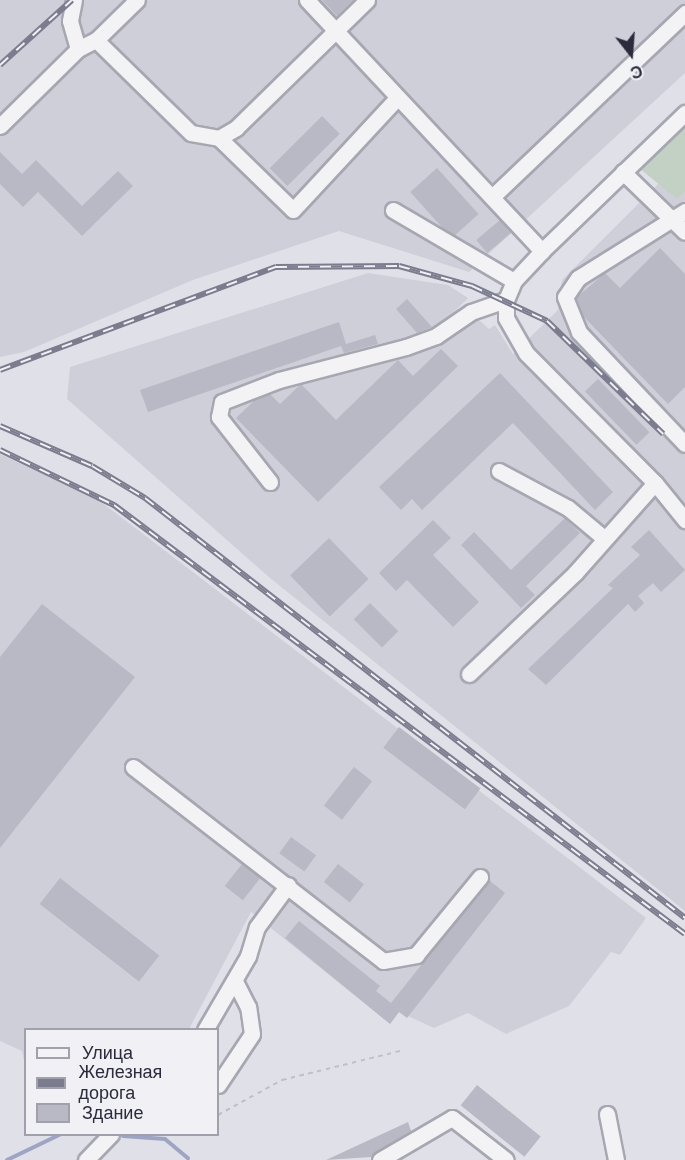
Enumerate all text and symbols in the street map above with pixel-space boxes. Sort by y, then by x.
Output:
north arrow [601,24,661,84]
text: С [628,62,644,82]
legend [24,1028,219,1136]
text: Улица [82,1043,133,1063]
text: Железная дорога [78,1062,162,1103]
text: Здание [82,1103,143,1123]

